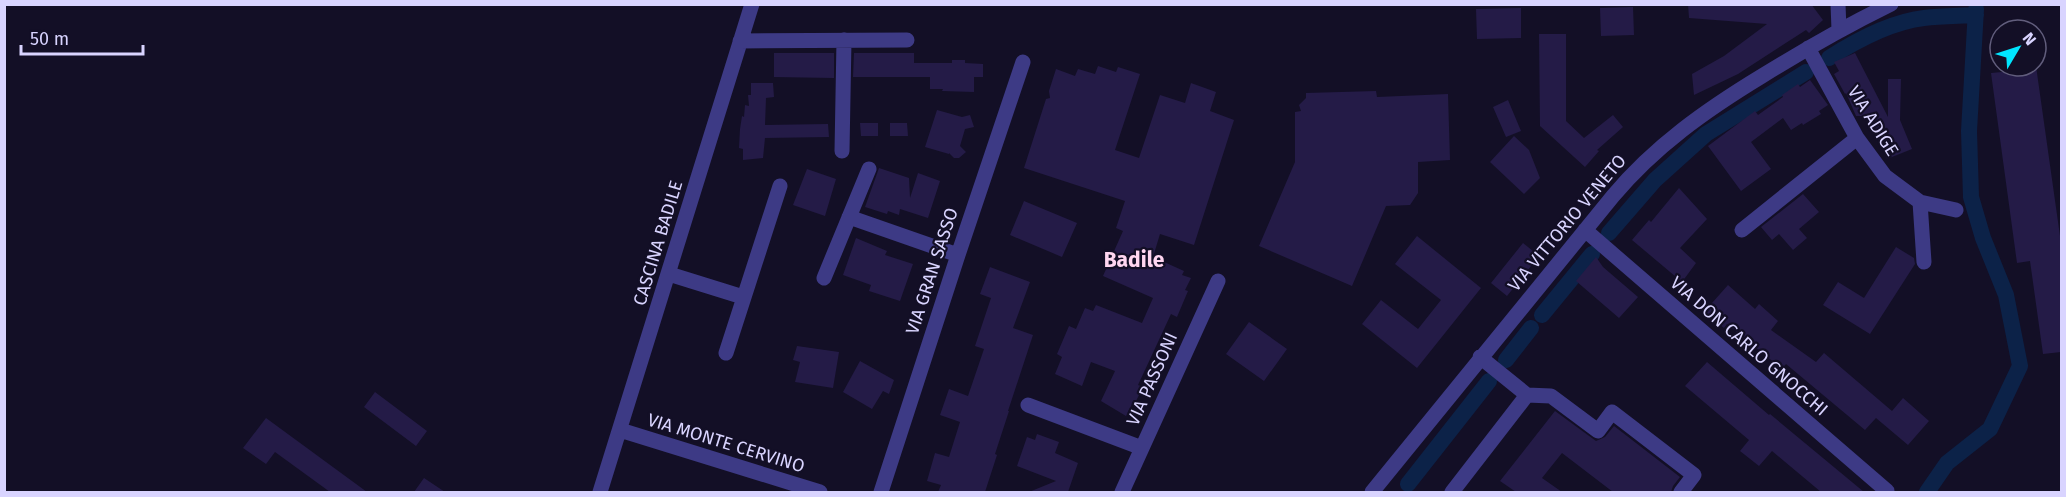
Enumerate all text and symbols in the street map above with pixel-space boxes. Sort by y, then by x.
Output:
scale bar [21,18,142,56]
north arrow [1988,18,2048,78]
text: 50 m [30,28,69,50]
text: N [2019,29,2040,49]
street label: VIA ADIGE [1843,82,1903,160]
street label: VIA VITTORIO VENETO [1503,150,1631,296]
street label: CASCINA BADILE [629,178,687,308]
street label: VIA GRAN SASSO [901,205,963,337]
district label: Badile [1104,247,1165,273]
street label: VIA DON CARLO GNOCCHI [1666,272,1832,420]
street label: VIA PASSONI [1122,329,1182,429]
street label: VIA MONTE CERVINO [645,409,807,477]

